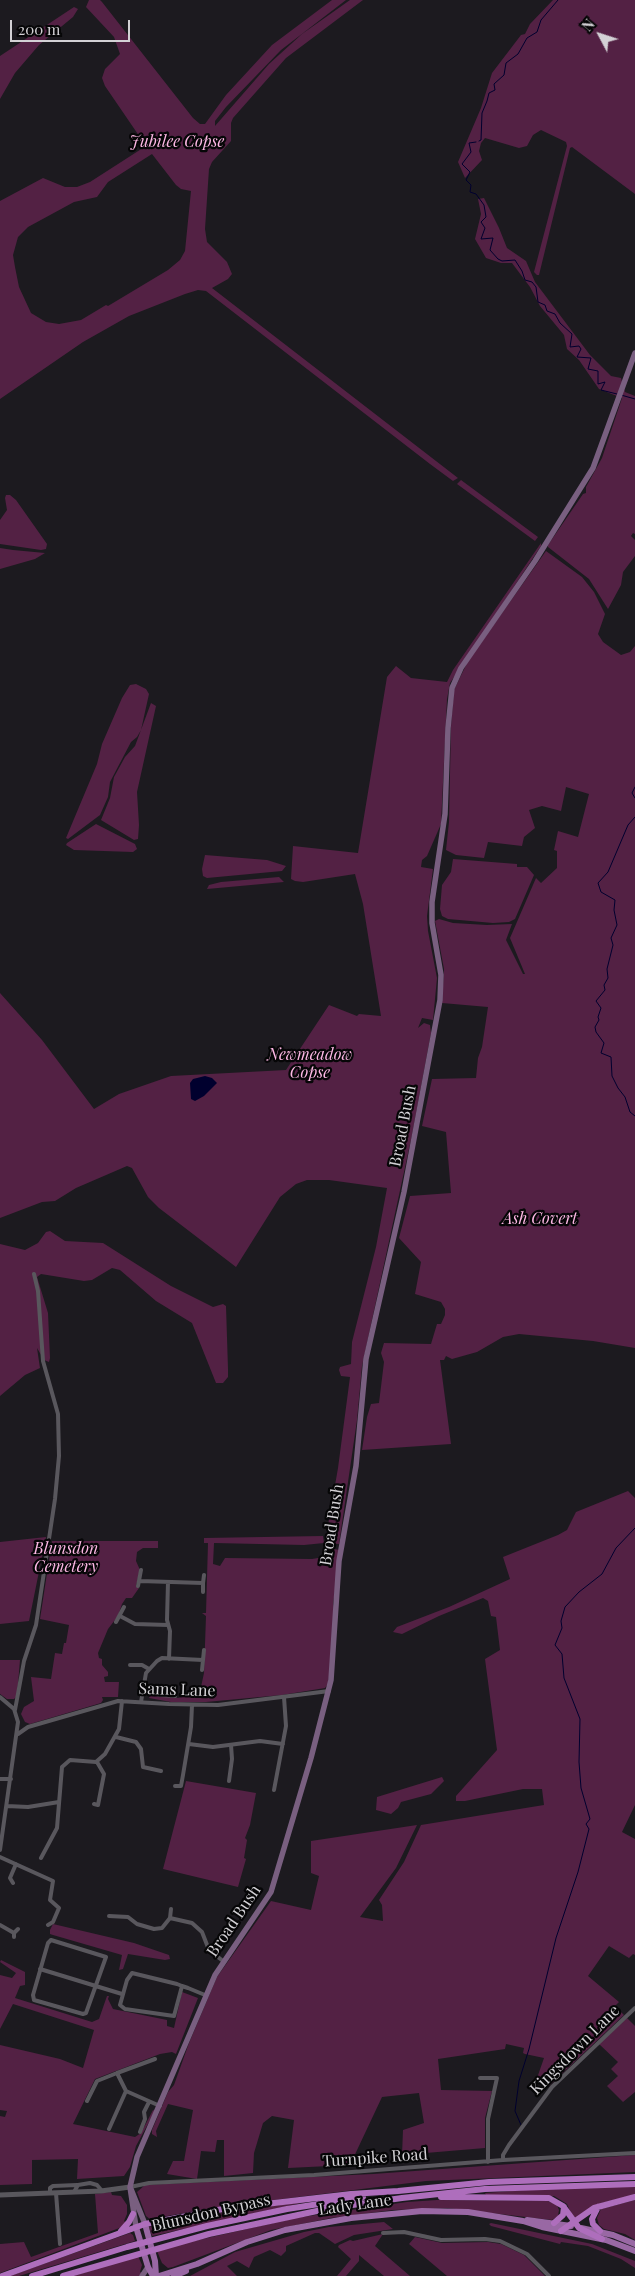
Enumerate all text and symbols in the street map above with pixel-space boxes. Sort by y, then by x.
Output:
scale bar [12,10,132,42]
north arrow [575,10,625,60]
text: N [578,15,599,35]
text: 200 m [18,19,60,39]
park label: Jubilee Copse [130,132,224,152]
park label: Newmeadow Copse [268,1045,352,1083]
street label: Broad Bush [386,1084,420,1168]
park label: Ash Covert [503,1209,577,1229]
street label: Broad Bush [316,1483,348,1567]
park label: Blunsdon Cemetery [34,1539,98,1577]
street label: Sams Lane [138,1679,216,1701]
street label: Broad Bush [203,1881,265,1961]
street label: Kingsdown Lane [526,2001,624,2099]
street label: Turnpike Road [322,2145,428,2171]
street label: Blunsdon Bypass [150,2190,272,2236]
street label: Lady Lane [317,2190,393,2220]

